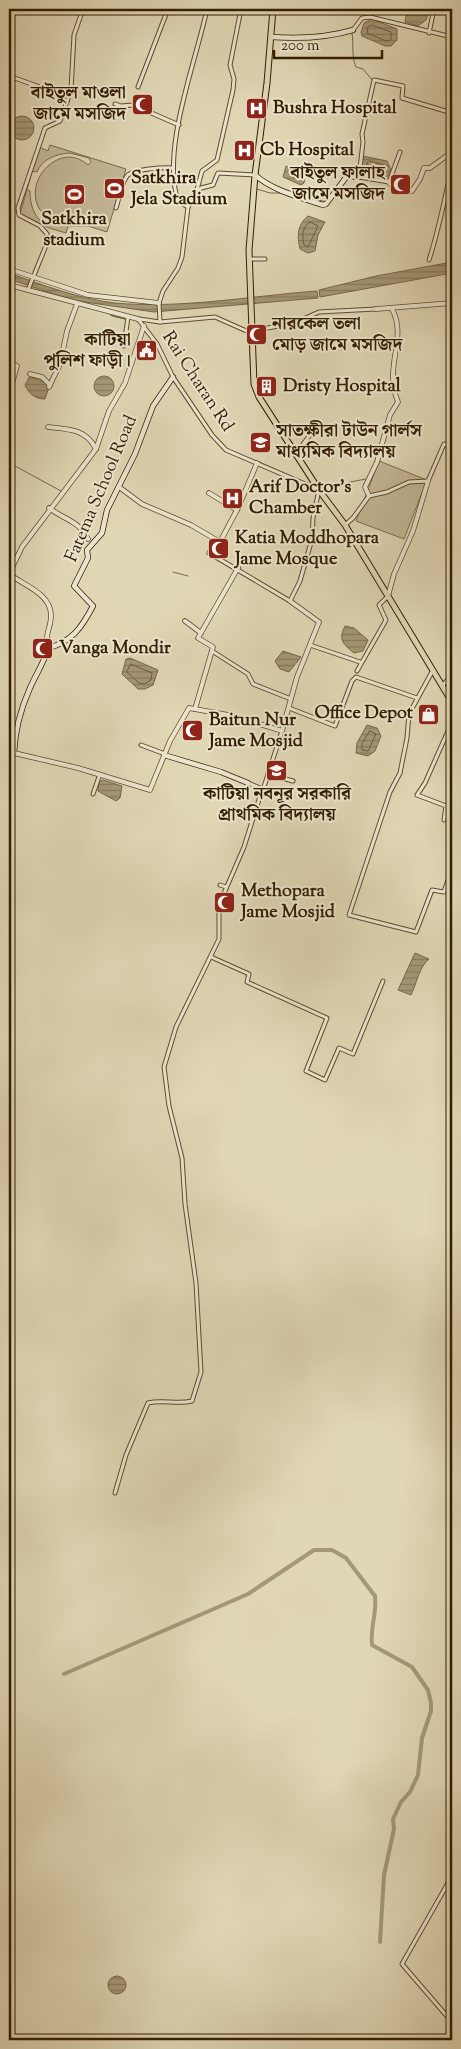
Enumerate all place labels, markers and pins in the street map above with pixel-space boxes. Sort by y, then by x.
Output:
place label: বাইতুল মাওলা জামে মসজিদ [30,81,127,128]
mosque icon: বাইতুল মাওলা জামে মসজিদ [130,92,154,116]
place label: Bushra Hospital [273,96,398,122]
hospital icon: Bushra Hospital [245,97,269,121]
place label: Cb Hospital [260,138,355,164]
hospital icon: Cb Hospital [232,139,256,163]
place label: বাইতুল ফালাহ জামে মসজিদ [289,161,386,208]
place label: Satkhira Jela Stadium [129,166,227,213]
mosque icon: বাইতুল ফালাহ জামে মসজিদ [389,172,413,196]
sports icon: Satkhira Jela Stadium [103,177,127,201]
sports icon: Satkhira stadium [62,183,86,207]
place label: Satkhira stadium [41,207,107,254]
place label: নারকেল তলা মোড় জামে মসজিদ [271,312,403,359]
mosque icon: নারকেল তলা মোড় জামে মসজিদ [244,323,268,347]
place label: কাটিয়া পুলিশ ফাড়ী। [43,328,131,375]
public building icon: কাটিয়া পুলিশ ফাড়ী। [135,339,159,363]
place label: Dristy Hospital [283,374,402,400]
building icon: Dristy Hospital [255,375,279,399]
place label: সাতক্ষীরা টাউন গার্লস মাধ্যমিক বিদ্যালয় [275,419,423,466]
school or university icon: সাতক্ষীরা টাউন গার্লস মাধ্যমিক বিদ্যালয় [248,430,272,454]
place label: Arif Doctor's Chamber [249,475,351,522]
hospital icon: Arif Doctor's Chamber [221,486,245,510]
place label: Katia Moddhopara Jame Mosque [233,526,380,573]
mosque icon: Katia Moddhopara Jame Mosque [207,537,231,561]
place label: Vanga Mondir [59,636,171,662]
mosque icon: Vanga Mondir [31,637,55,661]
place label: Office Depot [314,701,414,727]
shop icon: Office Depot [417,702,441,726]
place label: Baitun Nur Jame Mosjid [207,708,304,755]
mosque icon: Baitun Nur Jame Mosjid [181,719,205,743]
school or university icon: কাটিয়া নবনূর সরকারি প্রাথমিক বিদ্যালয় [265,758,289,782]
place label: কাটিয়া নবনূর সরকারি প্রাথমিক বিদ্যালয় [202,782,352,829]
place label: Methopara Jame Mosjid [239,879,336,926]
mosque icon: Methopara Jame Mosjid [213,890,237,914]

